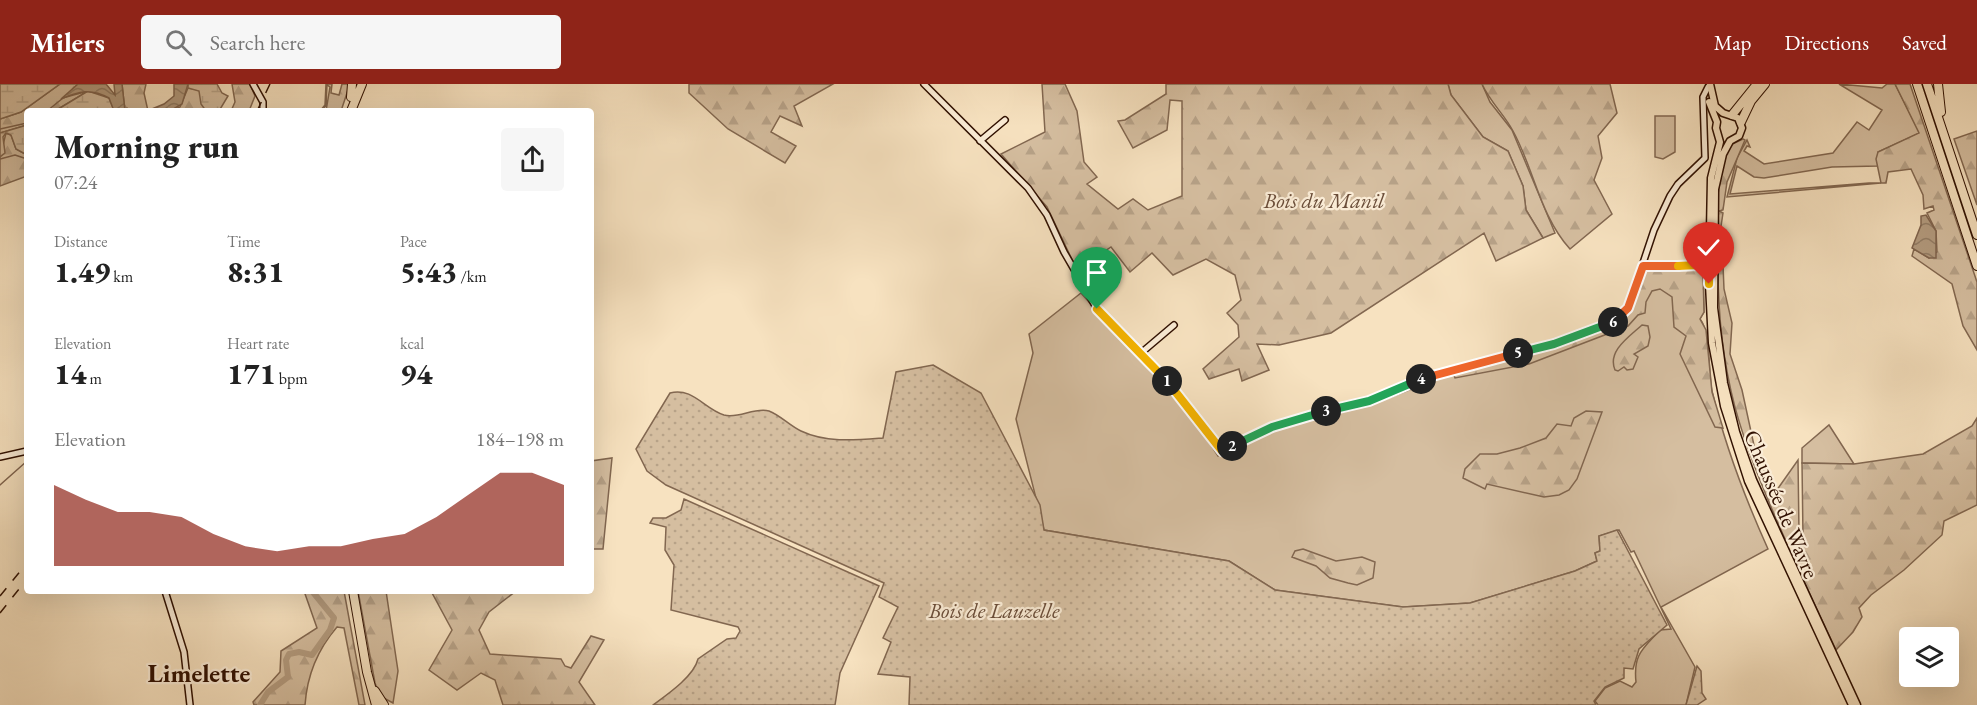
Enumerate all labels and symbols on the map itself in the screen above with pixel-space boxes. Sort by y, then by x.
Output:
park label: Bois du Manil [1263,186,1385,215]
pin [1683,222,1734,284]
pin [1071,247,1122,309]
pin: 6 [1598,307,1628,337]
pin: 5 [1503,338,1533,368]
pin: 4 [1406,364,1436,394]
pin: 1 [1152,366,1182,396]
pin: 3 [1311,396,1341,426]
street label: Chaussée de Wavre [1737,425,1826,583]
pin: 2 [1217,431,1247,461]
park label: Bois de Lauzelle [928,596,1060,625]
district label: Limelette [148,656,251,690]

